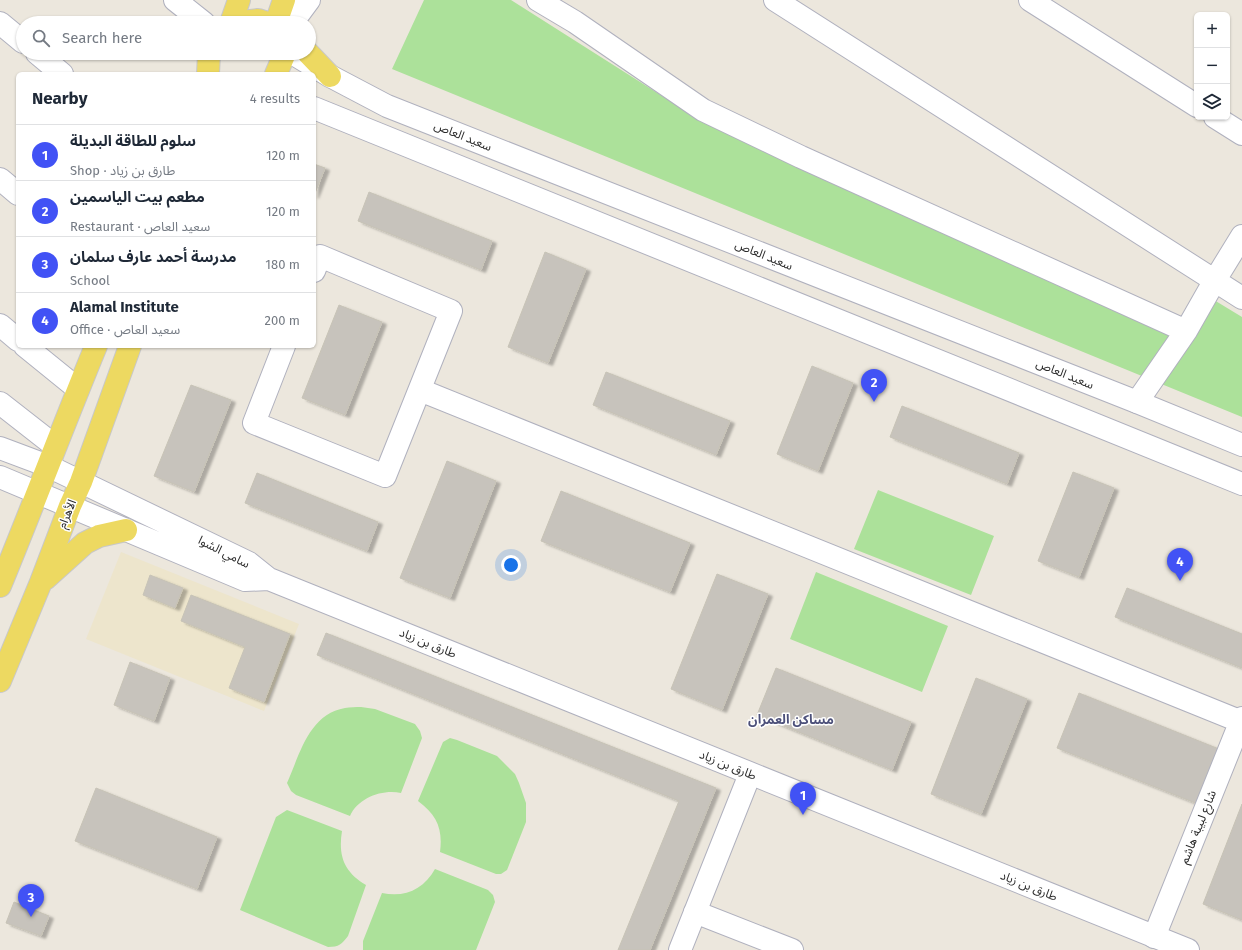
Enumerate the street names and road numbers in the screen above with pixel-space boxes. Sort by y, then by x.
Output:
street label: سعيد العاص [432,118,494,154]
street label: سعيد العاص [733,237,795,273]
street label: سعيد العاص [1034,356,1096,392]
street label: الأهرام [55,497,81,531]
street label: سامي الشوا [195,533,252,573]
street label: طارق بن زياد [397,625,459,661]
street label: طارق بن زياد [697,747,759,783]
street label: شارع لبيبة هاشم [1177,788,1221,867]
street label: طارق بن زياد [998,868,1060,904]

